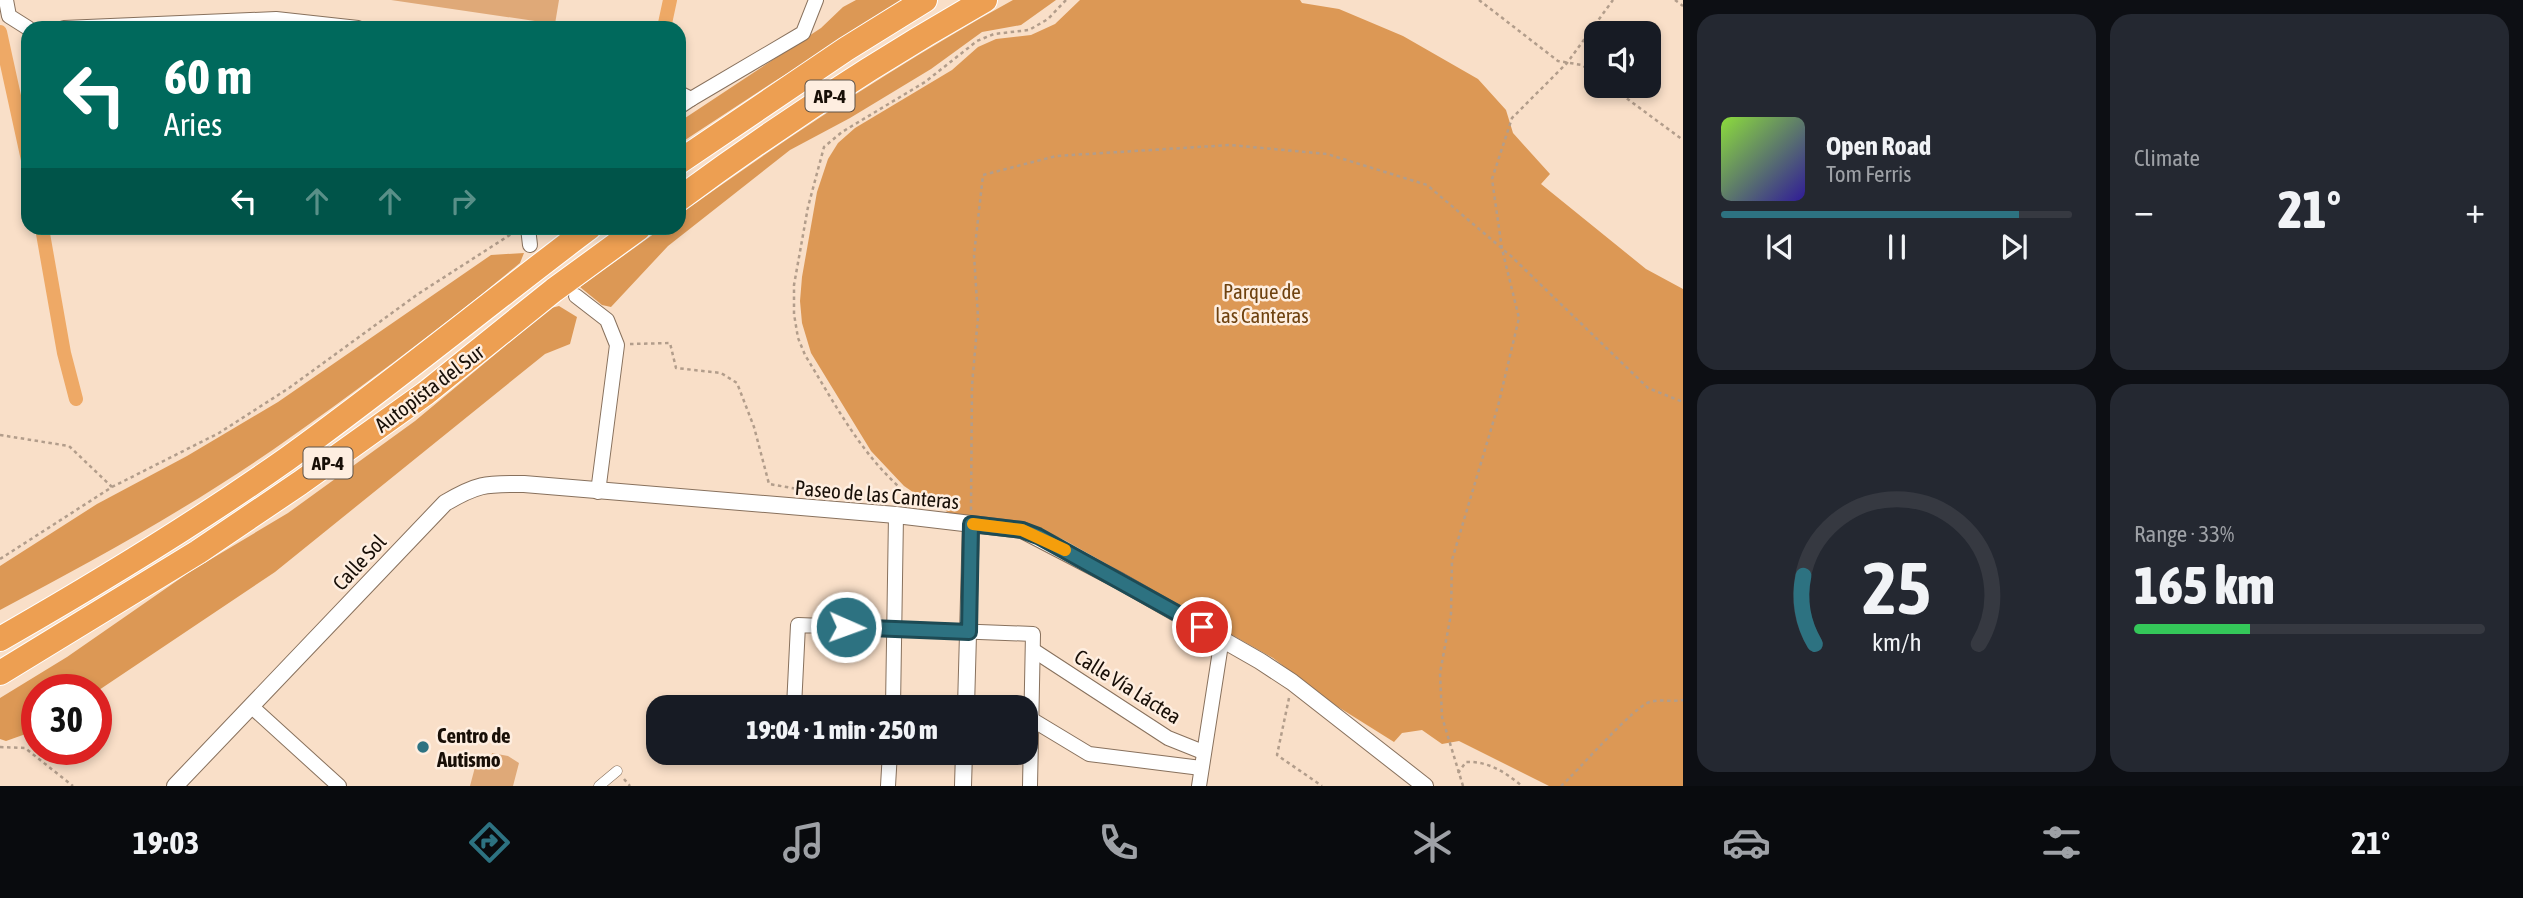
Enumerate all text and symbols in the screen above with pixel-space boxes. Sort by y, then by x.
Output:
map controls [1584,21,1661,98]
button: sound [1584,21,1661,98]
text: 60 m [164,48,252,104]
icon: left [49,49,140,140]
road number: AP-4 [806,80,854,111]
text: Aries [164,106,222,143]
text: Open Road [1826,131,1931,161]
text: Climate [2134,145,2200,171]
text: Tom Ferris [1826,161,1911,187]
text: 21° [2278,179,2341,239]
icon: left [225,182,263,220]
icon: ahead [298,182,336,220]
icon: ahead [371,182,409,220]
icon: right [444,182,482,220]
text: − [2134,188,2154,231]
text: + [2465,188,2485,231]
icon: previous [1761,228,1799,266]
icon: pause [1878,228,1916,266]
icon: next [1995,228,2033,266]
park label: Parque de las Canteras [1215,279,1309,327]
street label: Autopista del Sur [370,339,489,437]
road number: AP-4 [304,447,352,478]
street label: Paseo de las Canteras [794,475,960,513]
text: Range · 33% [2134,521,2234,547]
street label: Calle Sol [327,529,391,595]
text: 25 [1862,546,1931,629]
text: 165 km [2134,555,2275,615]
position arrow [809,590,883,664]
pin [1172,597,1232,657]
icon: arrive [1183,608,1221,646]
text: km/h [1872,628,1921,656]
street label: Calle Vía Láctea [1070,644,1186,728]
speed limit sign: 30 [21,674,112,765]
text: 19:04 · 1 min · 250 m [746,715,938,745]
place label: Centro de Autismo [436,723,511,771]
marker: Centro de Autismo [415,739,431,755]
icon: directions [465,818,514,867]
icon: music [779,818,828,867]
icon: phone [1094,818,1143,867]
icon: climate [1408,818,1457,867]
icon: car [1722,818,1771,867]
icon: filters [2037,818,2086,867]
text: 19:03 [133,824,199,861]
text: 21° [2351,824,2390,861]

